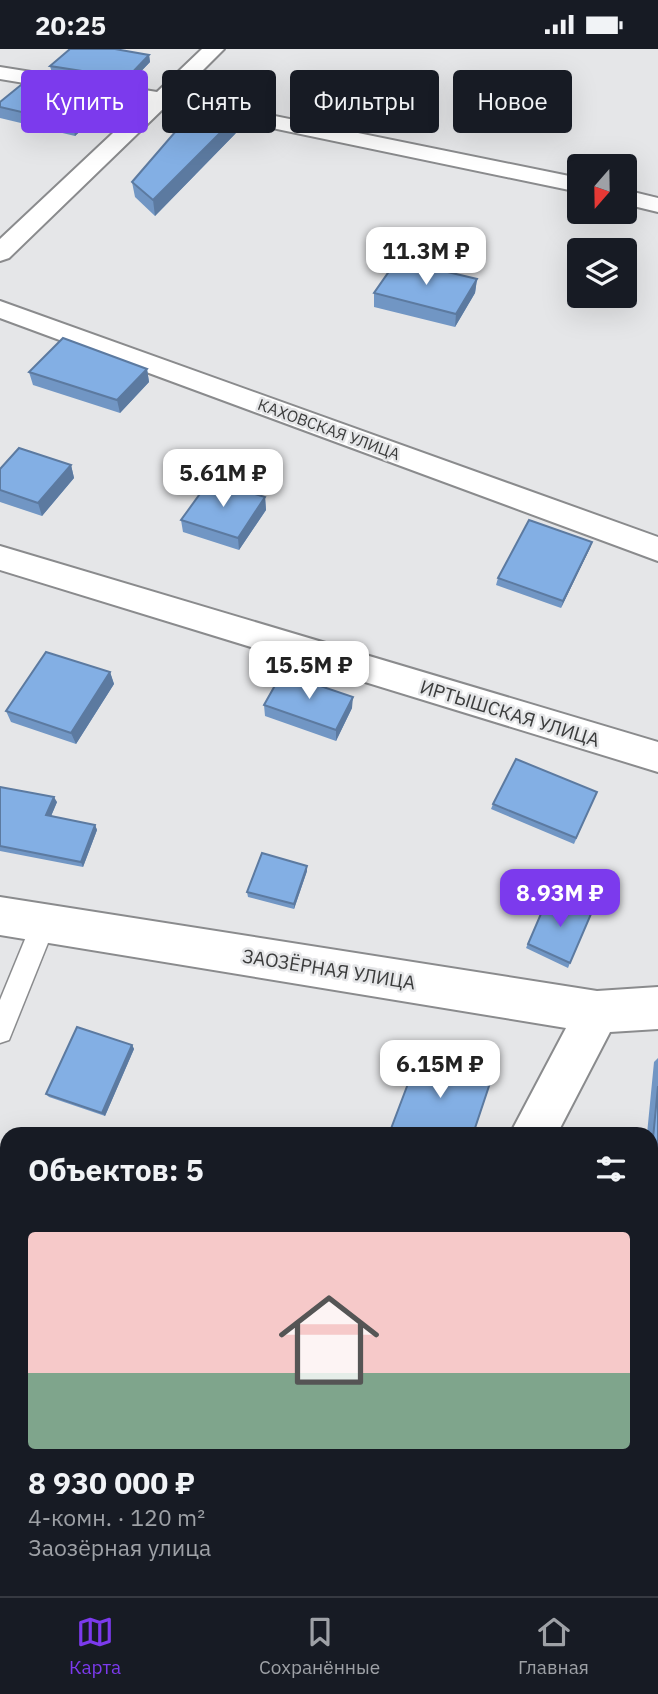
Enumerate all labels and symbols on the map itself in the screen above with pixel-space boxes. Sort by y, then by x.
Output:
north arrow [567,154,637,224]
pin: 11.3M ₽ [361,227,491,287]
street label: КАХОВСКАЯ УЛИЦА [255,394,403,464]
pin: 5.61M ₽ [158,449,288,509]
pin: 15.5M ₽ [244,641,374,701]
street label: ИРТЫШСКАЯ УЛИЦА [417,674,603,752]
pin: 8.93M ₽ [495,869,625,929]
street label: ЗАОЗЁРНАЯ УЛИЦА [241,943,417,995]
pin: 6.15M ₽ [375,1041,505,1100]

